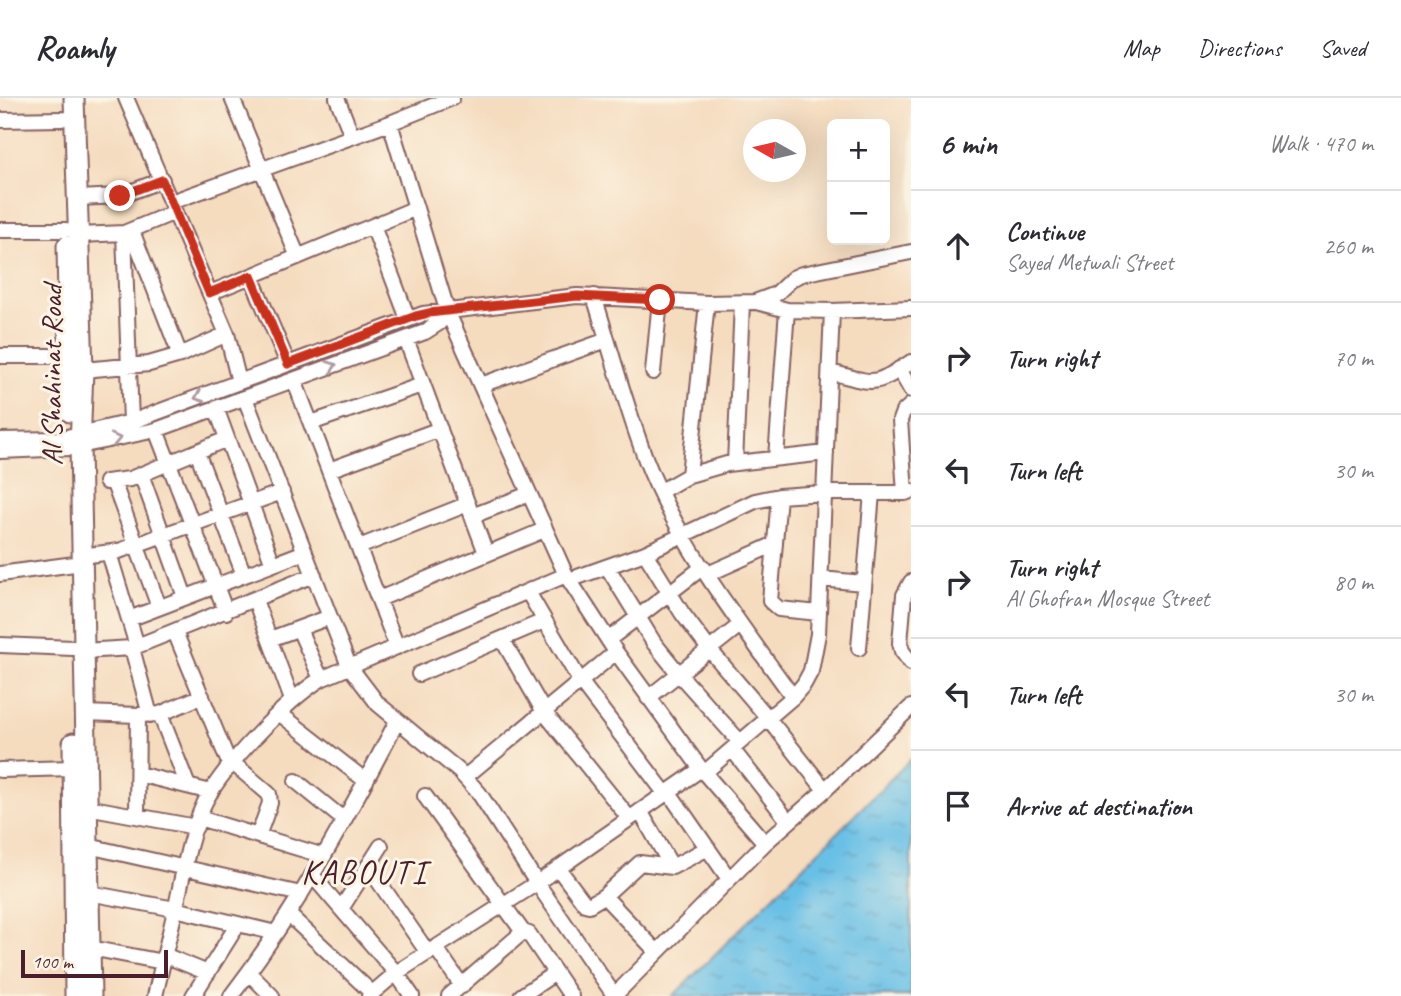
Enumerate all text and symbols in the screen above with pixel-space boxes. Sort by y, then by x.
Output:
text: Roamly [35,27,114,69]
text: Map [1123,33,1160,63]
text: Directions [1198,33,1281,63]
text: Saved [1319,33,1366,63]
north arrow [743,119,806,182]
map controls [827,119,890,245]
button: + [827,119,890,182]
text: 6 min [939,125,997,163]
text: Walk · 470 m [1269,129,1373,158]
route end [104,180,135,211]
button: − [827,182,890,245]
text: Continue [1006,215,1084,248]
icon: ahead [939,227,977,265]
text: 260 m [1324,232,1373,261]
text: Sayed Metwali Street [1006,248,1173,277]
street label: Al Shahinat Road [32,280,70,466]
route start [644,284,675,315]
icon: right [939,339,977,377]
text: Turn right [1006,342,1097,375]
text: 70 m [1334,344,1373,373]
one-way arrow [325,360,337,374]
one-way arrow [193,389,205,403]
one-way arrow [110,432,122,447]
icon: left [939,451,977,489]
text: Turn left [1006,454,1081,487]
text: 30 m [1334,456,1373,485]
text: Turn right [1006,551,1097,584]
icon: right [939,563,977,601]
text: 80 m [1334,568,1373,597]
text: Al Ghofran Mosque Street [1006,584,1209,613]
icon: left [939,675,977,713]
text: Turn left [1006,678,1081,711]
text: 30 m [1334,680,1373,709]
icon: arrive [939,787,977,825]
text: Arrive at destination [1006,790,1192,823]
district label: KABOUTI [301,851,432,893]
scale bar [21,947,168,979]
text: 100 m [32,950,73,974]

